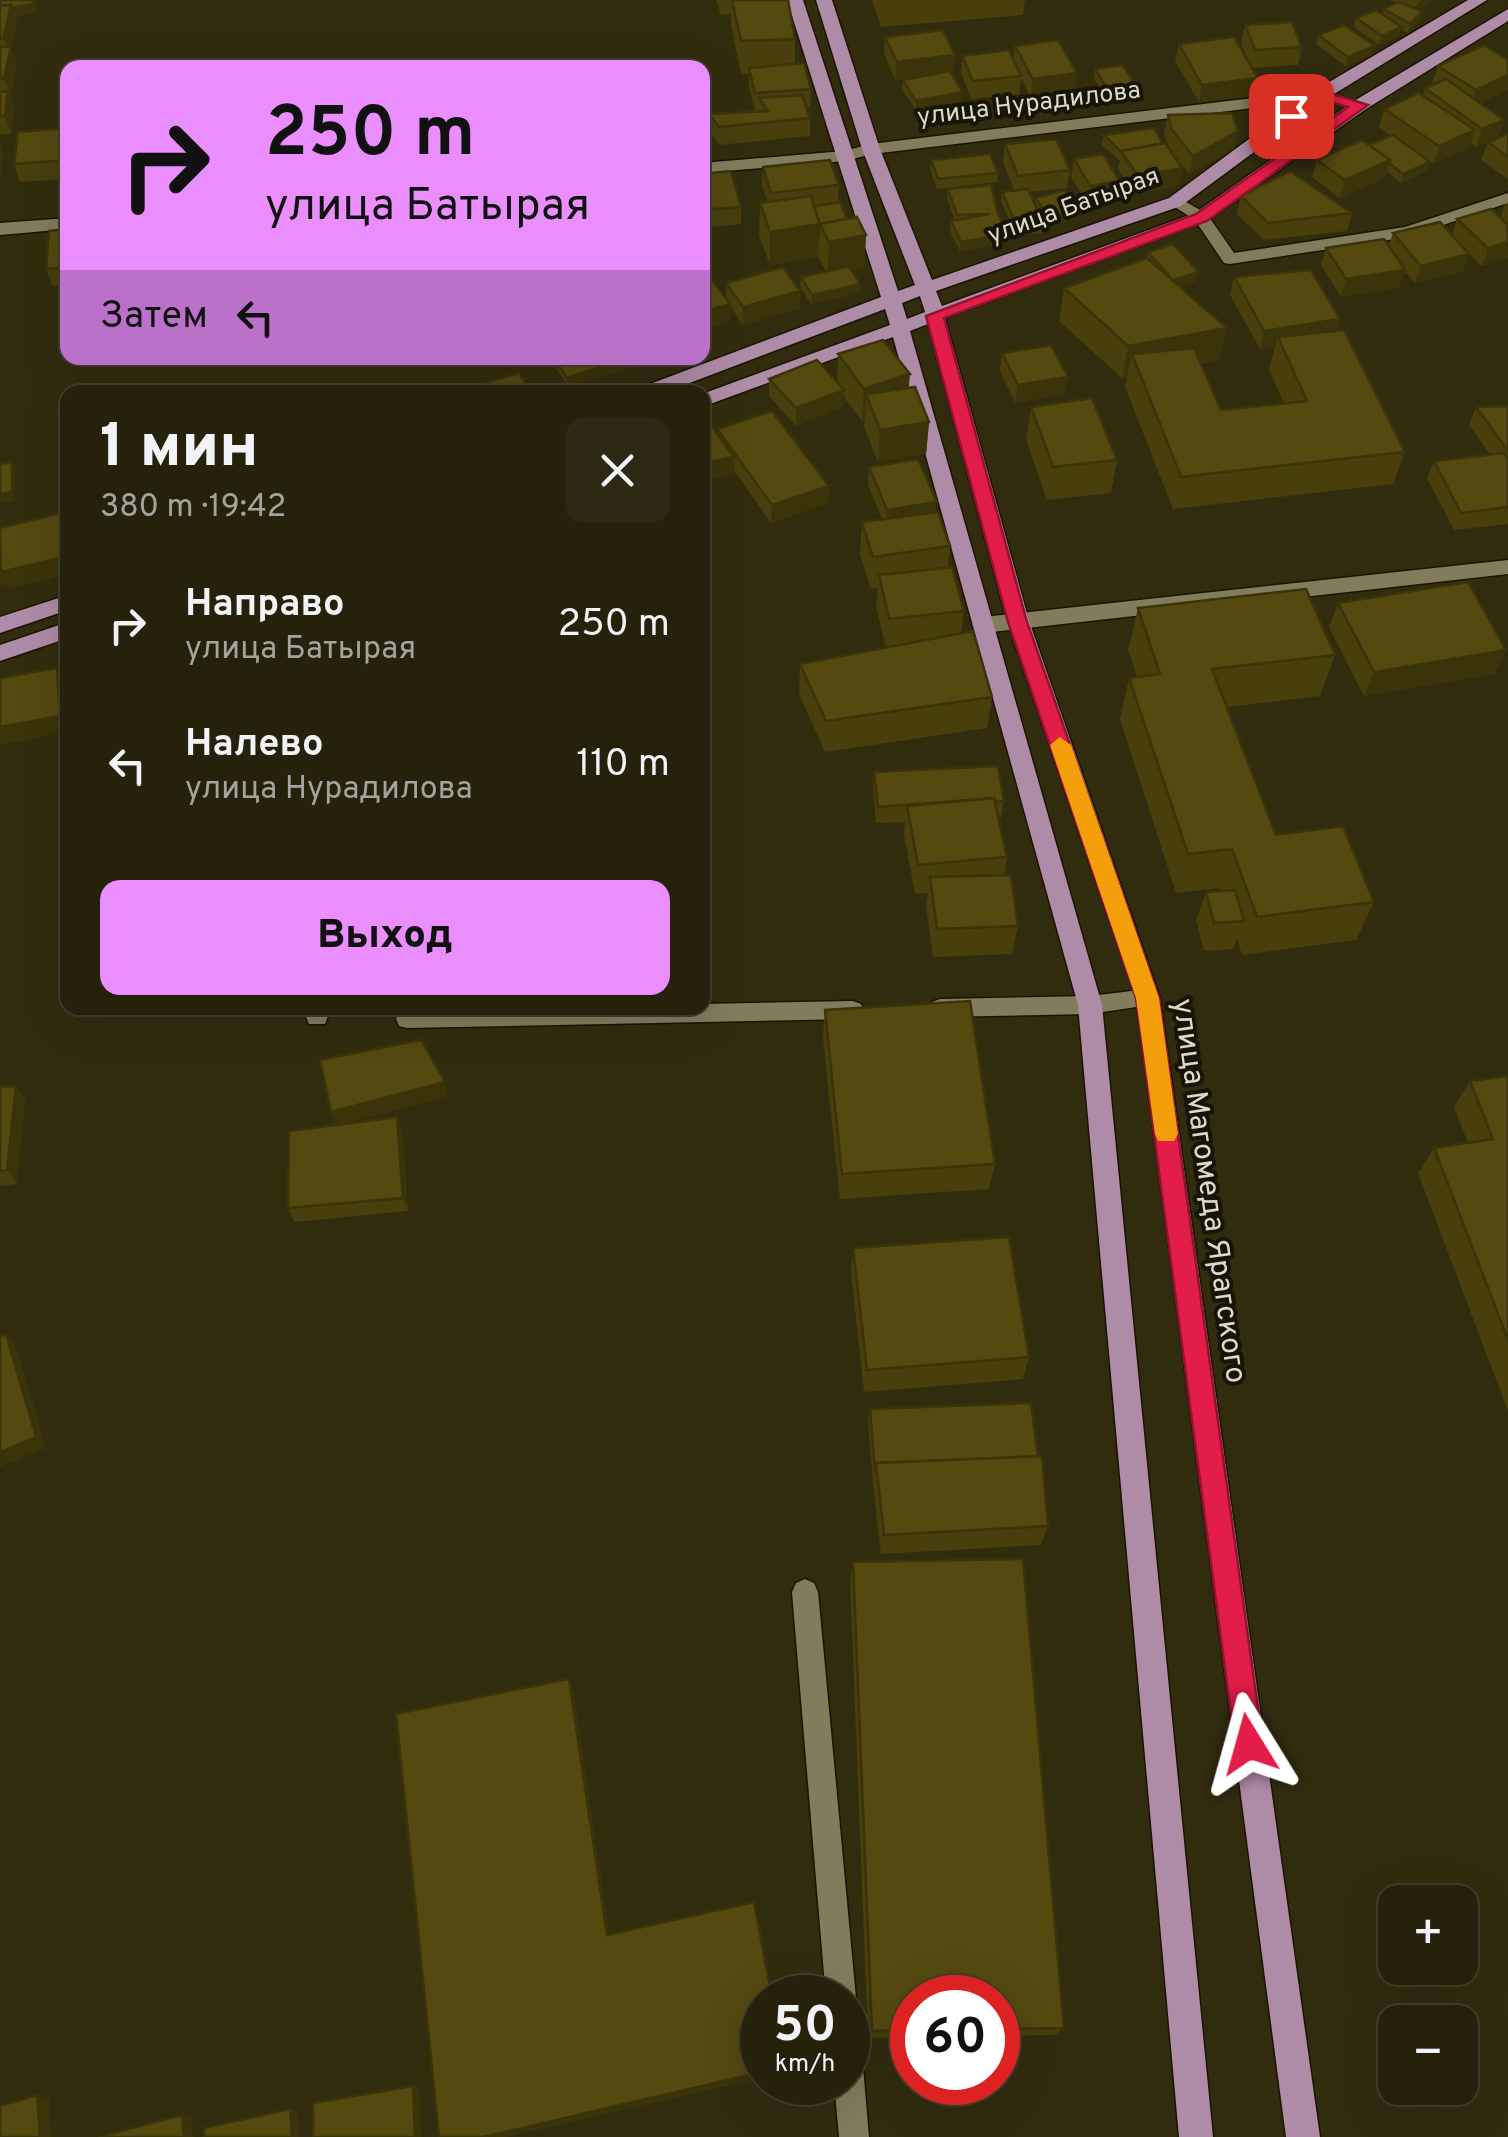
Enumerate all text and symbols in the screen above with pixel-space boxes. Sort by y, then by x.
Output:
pin [1249,74,1334,159]
street label: улица Нурадилова [916,75,1142,135]
icon: arrive [1264,89,1319,144]
text: 250 m [265,92,475,181]
icon: right [100,100,230,230]
street label: улица Батырая [984,161,1164,253]
text: улица Батырая [265,179,590,236]
icon: left [228,290,283,345]
text: Затем [100,293,208,342]
text: 1 мин [100,412,258,488]
button: close [565,418,670,523]
text: 380 m · 19:42 [100,488,286,528]
text: Направо [185,581,345,630]
icon: right [100,598,155,653]
text: 250 m [558,601,670,650]
text: улица Батырая [185,630,416,670]
text: Налево [185,721,324,770]
icon: left [100,738,155,793]
text: 110 m [576,741,670,790]
text: улица Нурадилова [185,770,473,810]
button: Выход [100,880,670,995]
street label: улица Магомеда Ярагского [1163,996,1253,1386]
position arrow [1197,1692,1301,1796]
map controls [1378,1885,1478,2105]
button: + [1378,1885,1478,1985]
speed limit sign: 60 [890,1975,1020,2105]
text: 50 [773,1996,837,2059]
button: − [1378,2005,1478,2105]
text: km/h [775,2049,835,2081]

